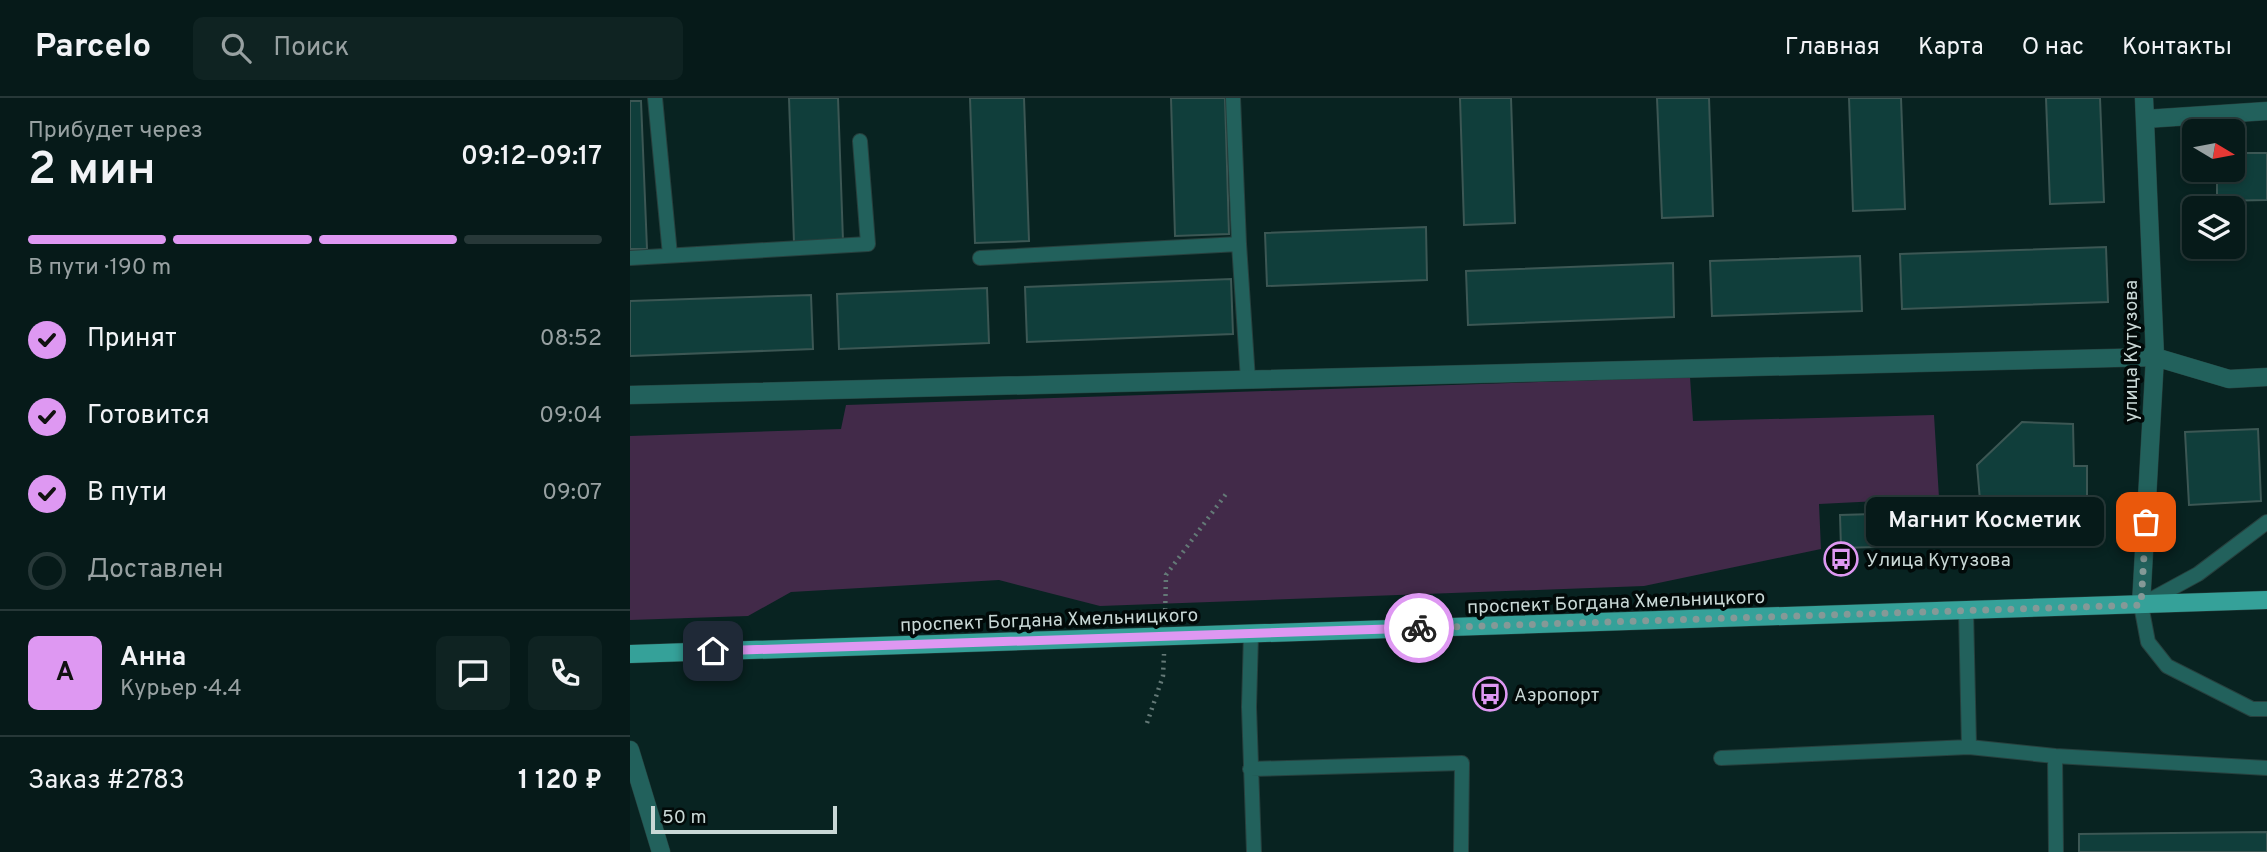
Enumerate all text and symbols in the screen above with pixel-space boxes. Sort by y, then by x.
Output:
search box [193,17,683,80]
text: Parcelo [35,27,151,69]
icon: search [217,29,255,67]
text: Поиск [273,32,349,65]
text: Главная [1785,33,1880,63]
text: Карта [1918,33,1984,63]
text: О нас [2022,33,2084,63]
text: Контакты [2122,33,2232,63]
text: Прибудет через [28,117,203,146]
north arrow [2182,119,2245,182]
map controls [2182,119,2245,259]
text: 09:12–09:17 [461,141,602,174]
text: 2 мин [28,142,156,201]
button: layers [2182,196,2245,259]
text: В пути · 190 m [28,254,171,283]
street label: улица Кутузова [2120,280,2144,422]
icon: check [28,321,66,359]
text: Принят [87,323,177,356]
text: 08:52 [540,325,602,354]
icon: check [28,398,66,436]
text: Готовится [87,400,210,433]
text: 09:04 [539,402,602,431]
icon: check [28,475,66,513]
text: В пути [87,477,167,510]
text: 09:07 [542,479,602,508]
pin [2116,492,2176,552]
callout: Магнит Косметик [1866,498,2104,546]
icon: bag [2127,503,2165,541]
text: Магнит Косметик [1888,507,2082,536]
bus stop icon: Улица Кутузова [1822,540,1860,578]
place label: Улица Кутузова [1866,549,2011,573]
text: Доставлен [87,554,223,587]
street label: проспект Богдана Хмельницкого [1467,586,1766,620]
courier [1384,593,1454,663]
street label: проспект Богдана Хмельницкого [900,604,1199,638]
icon: bike [1400,609,1438,647]
pin [683,621,743,681]
icon: home [694,632,732,670]
button: chat [436,636,510,710]
button: phone [528,636,602,710]
text: Анна [120,642,186,675]
text: А [56,657,74,690]
text: Курьер · 4.4 [120,675,242,704]
bus stop icon: Аэропорт [1471,675,1509,713]
place label: Аэропорт [1514,684,1600,708]
text: Заказ #2783 [28,765,185,798]
text: 1 120 ₽ [518,765,602,798]
scale bar [651,803,836,835]
text: 50 m [662,806,707,830]

